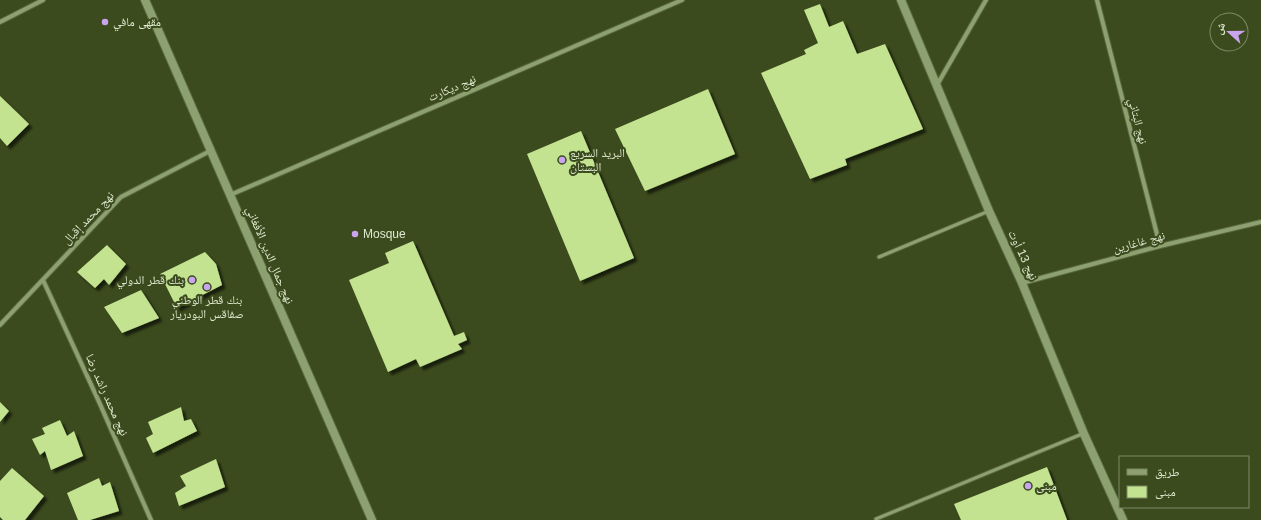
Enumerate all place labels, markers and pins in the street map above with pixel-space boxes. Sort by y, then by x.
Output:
place label: مقهى مافي [113,15,161,32]
marker: مقهى مافي [100,17,110,27]
place label: البريد السريع البستان [570,146,625,174]
marker: البريد السريع البستان [557,155,567,165]
place label: Mosque [363,227,406,241]
marker: Mosque [350,229,360,239]
place label: بنك قطر الدولي [117,273,184,290]
marker: بنك قطر الدولي [187,275,197,285]
marker: بنك قطر الوطني صفاقس البودريار [202,282,212,292]
place label: بنك قطر الوطني صفاقس البودريار [169,293,244,321]
place label: مبنى [1036,479,1057,493]
marker: مبنى [1023,481,1033,491]

